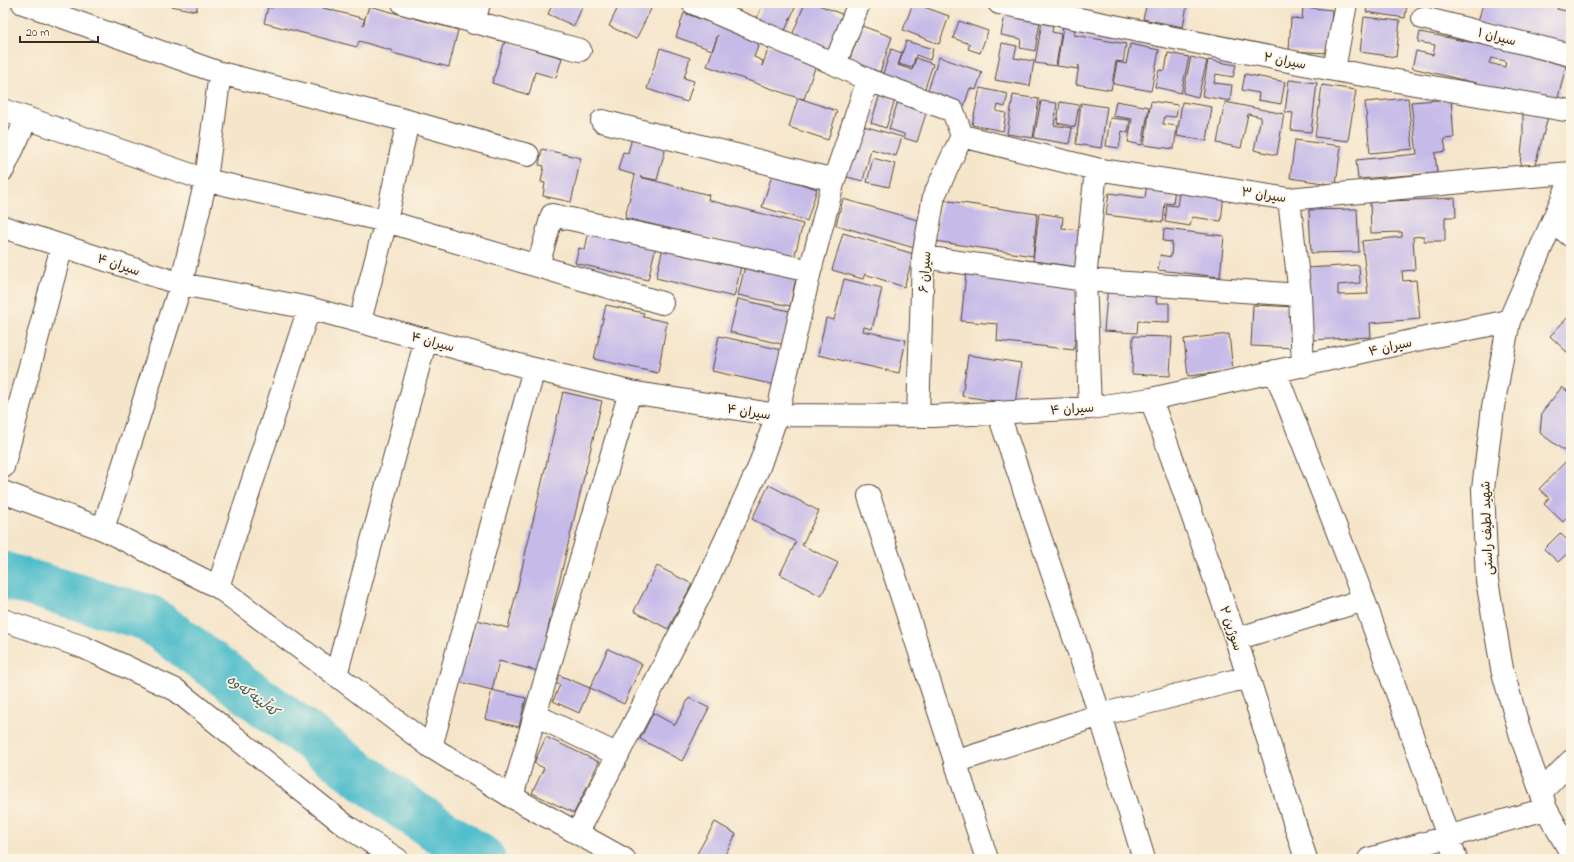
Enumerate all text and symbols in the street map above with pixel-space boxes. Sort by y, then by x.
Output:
scale bar [20,18,98,44]
text: 20 m [26,24,49,42]
street label: سیران ۱ [1475,24,1518,51]
street label: سیران ۲ [1262,48,1308,75]
street label: سیران ۳ [1240,183,1287,208]
street label: سیران ۴ [95,250,142,281]
street label: سیران ۶ [915,250,936,294]
street label: سیران ۴ [409,328,456,357]
street label: سیران ۴ [1367,333,1414,362]
street label: سیران ۴ [1050,398,1095,421]
street label: سیران ۴ [726,400,772,425]
street label: شهید لطیف راستی [1476,481,1499,575]
street label: سوژین ۲ [1214,604,1247,653]
water label: کەڵینەکەوە [222,669,285,724]

